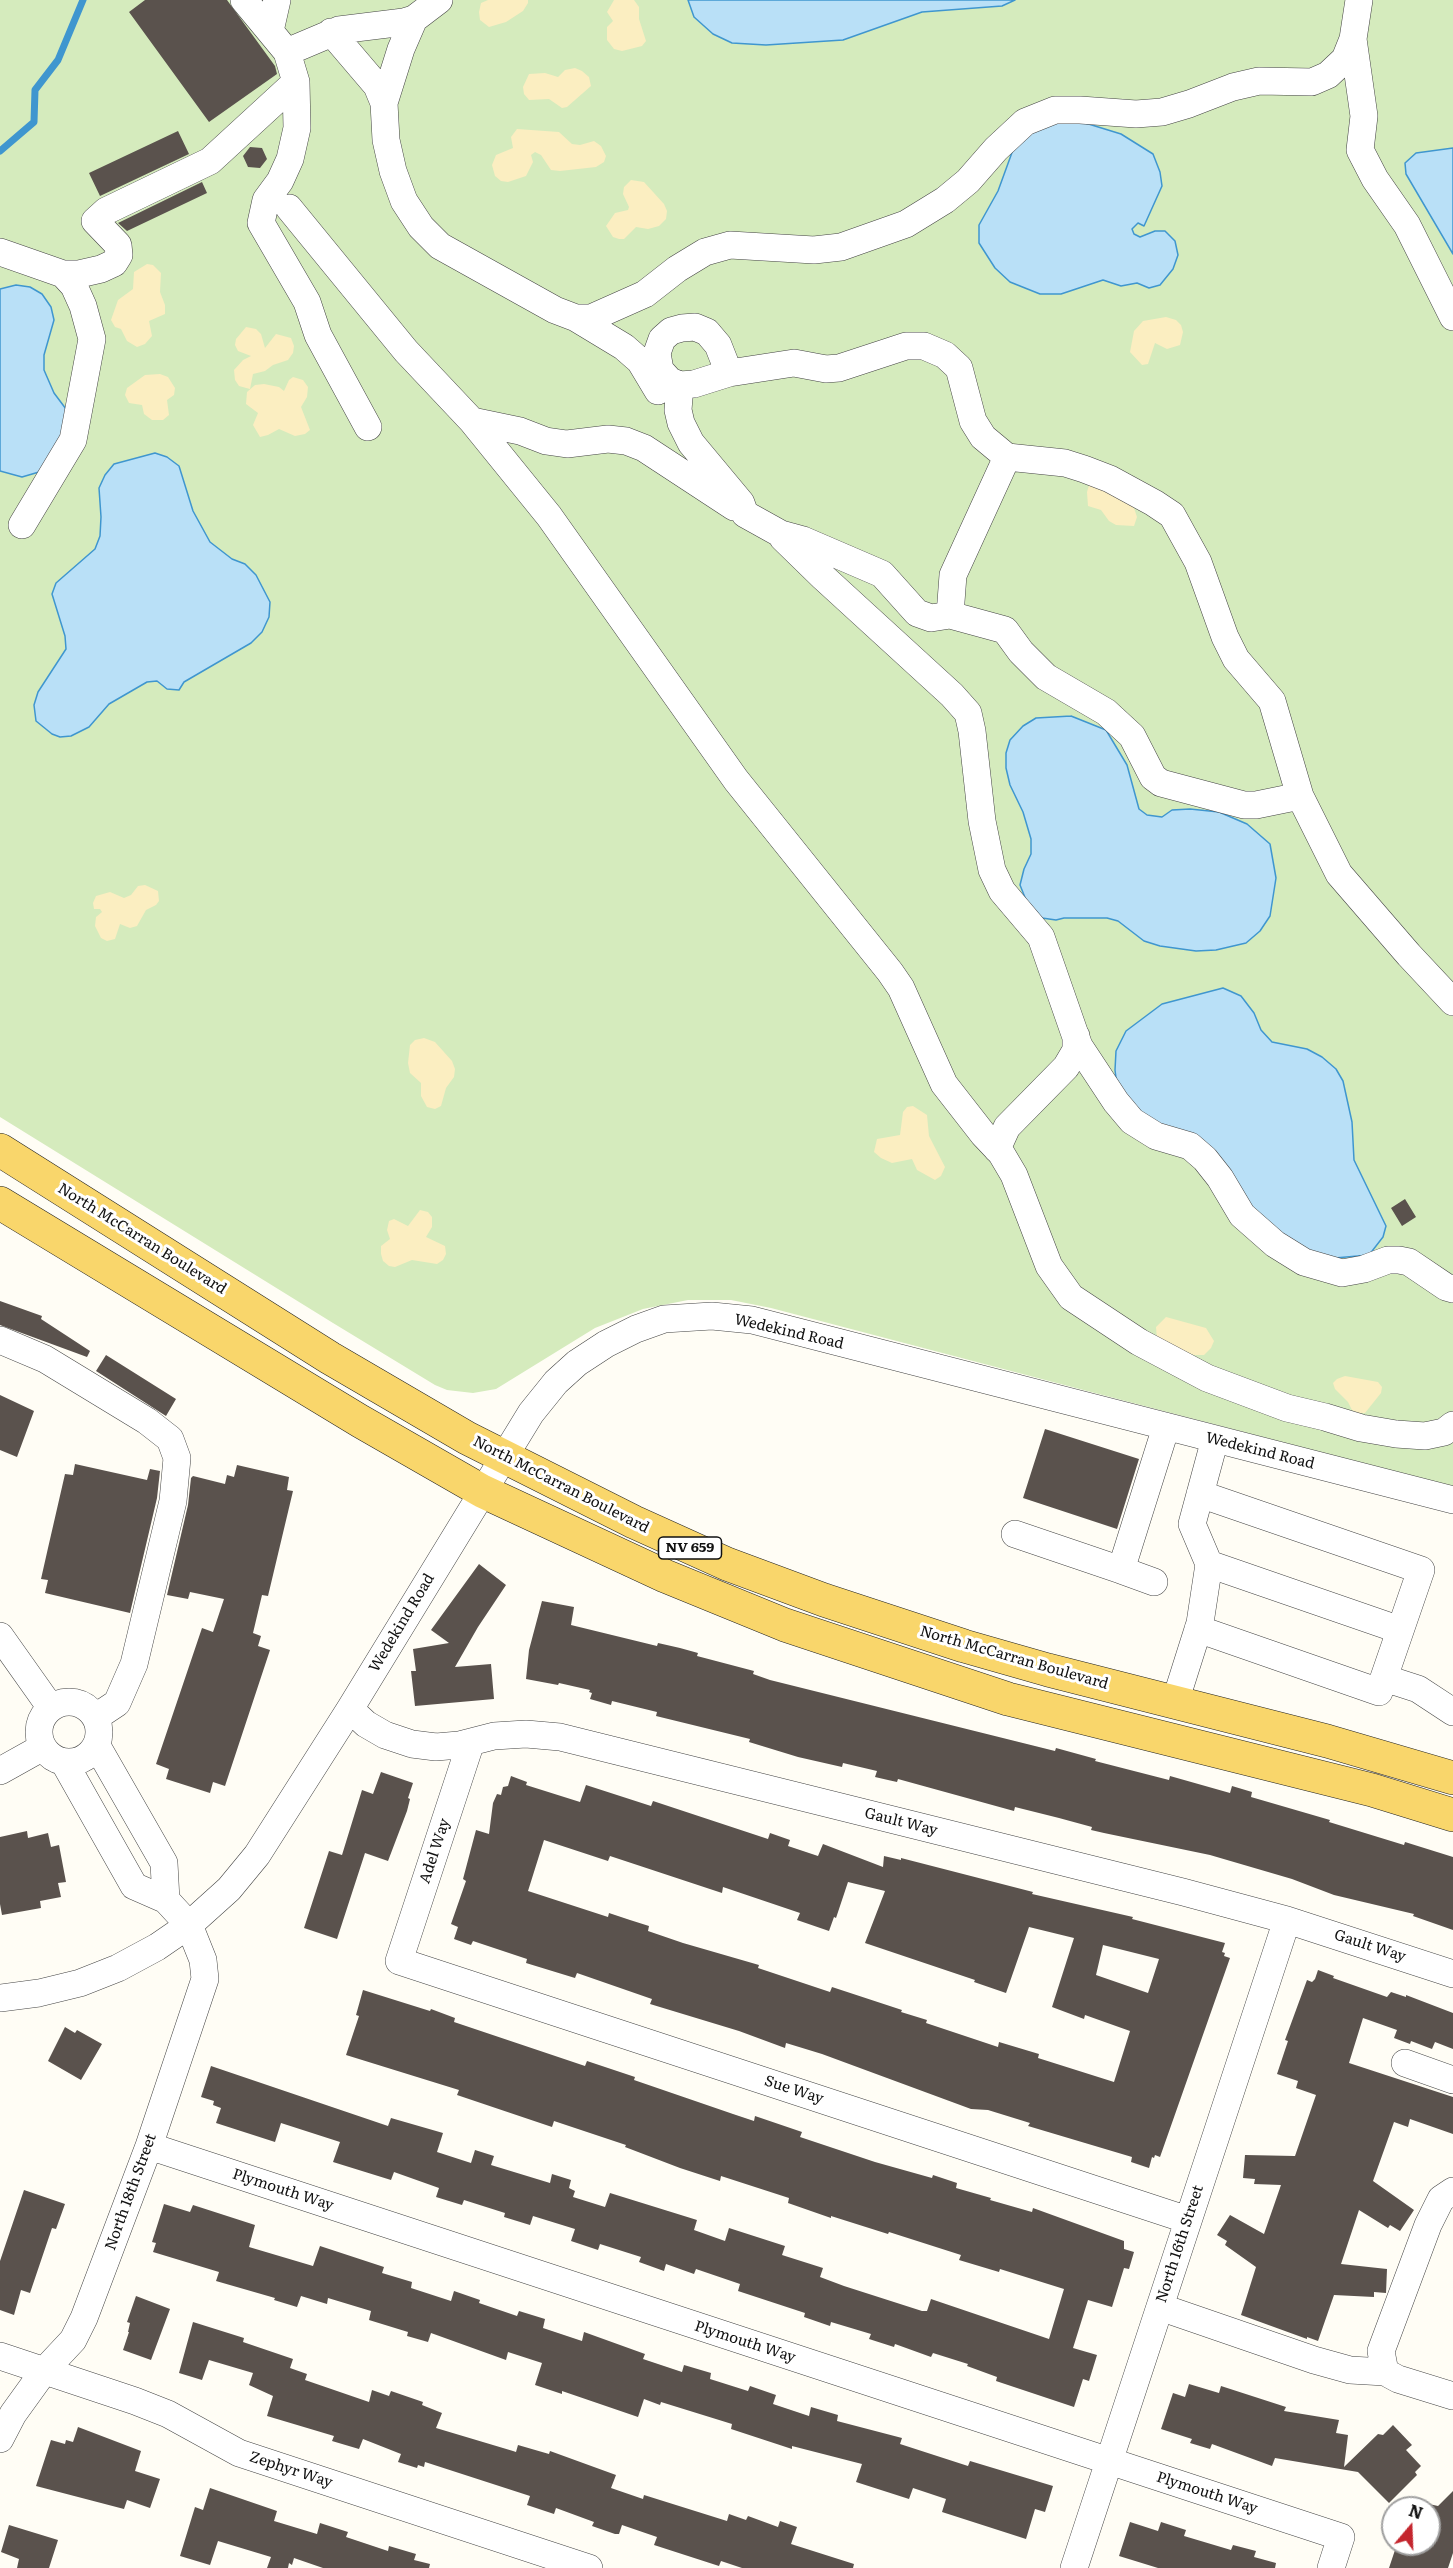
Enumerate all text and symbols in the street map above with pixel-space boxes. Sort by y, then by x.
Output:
street label: North McCarran Boulevard [54,1180,230,1298]
street label: Wedekind Road [732,1311,846,1353]
street label: Wedekind Road [1204,1429,1316,1473]
street label: North McCarran Boulevard [470,1433,652,1537]
road number: NV 659 [658,1537,722,1559]
street label: Wedekind Road [365,1570,439,1676]
street label: North McCarran Boulevard [918,1622,1110,1694]
street label: Gault Way [863,1804,939,1840]
street label: Adel Way [416,1816,454,1886]
street label: Gault Way [1332,1926,1408,1966]
street label: Sue Way [762,2072,826,2108]
street label: North 18th Street [102,2131,160,2253]
street label: Plymouth Way [230,2165,336,2215]
street label: North 16th Street [1153,2183,1207,2305]
street label: Plymouth Way [692,2317,798,2367]
street label: Zephyr Way [247,2448,335,2492]
street label: Plymouth Way [1154,2468,1260,2518]
north arrow [1381,2496,1441,2556]
text: N [1406,2497,1426,2524]

